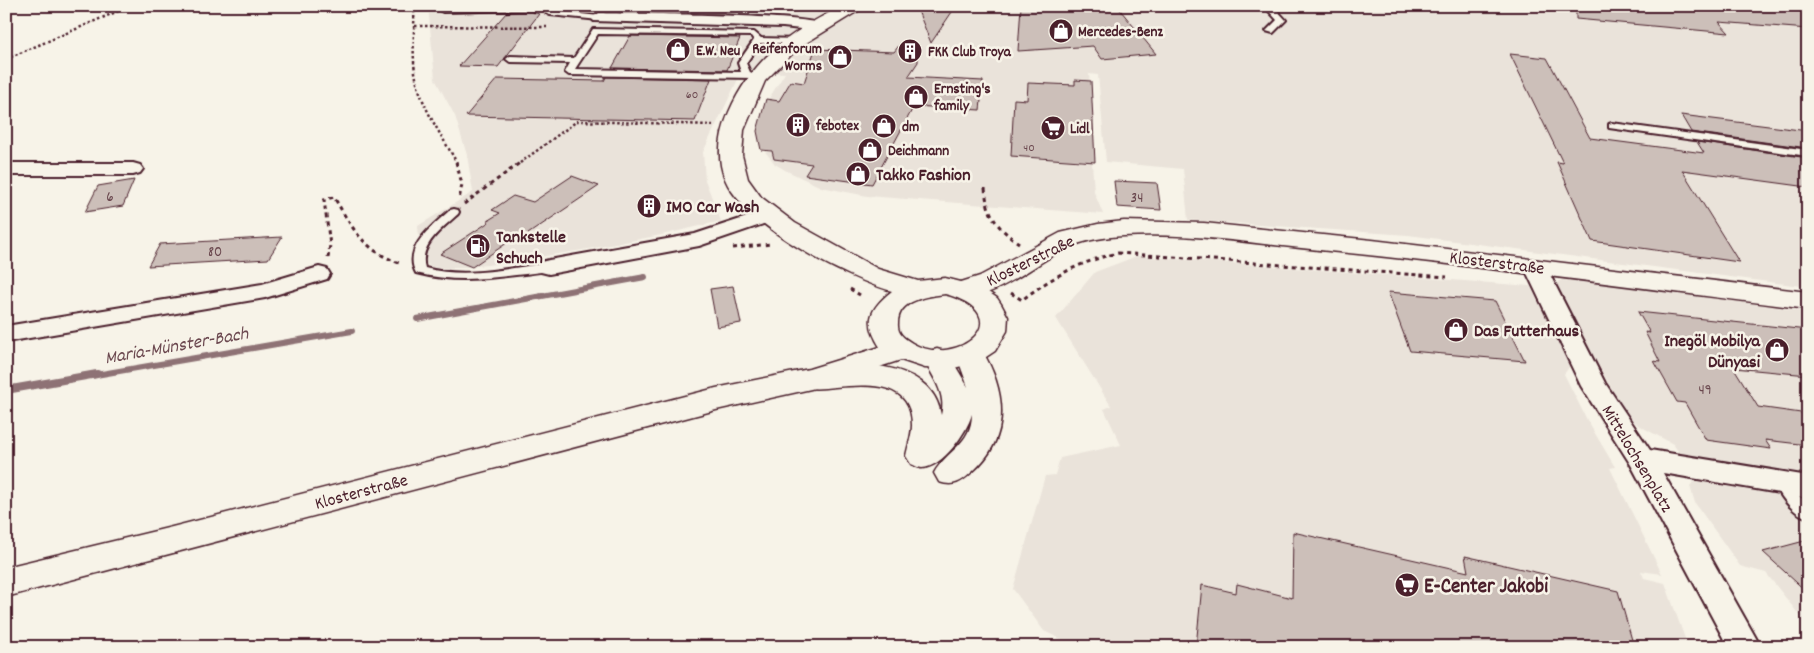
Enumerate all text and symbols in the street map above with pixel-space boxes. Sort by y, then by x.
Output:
shop icon: Mercedes-Benz [1048,18,1074,44]
place label: Mercedes-Benz [1078,22,1163,44]
shop icon: E.W. Neu [665,37,691,63]
building icon: FKK Club Troya [897,38,923,64]
place label: Reifenforum Worms [752,39,822,78]
place label: E.W. Neu [696,41,741,63]
place label: FKK Club Troya [928,42,1012,64]
shop icon: Reifenforum Worms [827,44,853,70]
place label: Ernsting's family [933,79,991,118]
shop icon: Ernsting's family [903,84,929,110]
house number: 60 [686,87,698,104]
building icon: febotex [785,112,811,138]
shop icon: dm [871,113,897,139]
supermarket icon: Lidl [1040,115,1066,141]
place label: febotex [815,116,859,138]
place label: dm [902,117,919,139]
place label: Lidl [1070,119,1090,141]
shop icon: Deichmann [857,137,883,163]
house number: 40 [1023,140,1035,157]
place label: Deichmann [888,141,949,163]
shop icon: Takko Fashion [845,161,871,187]
place label: Takko Fashion [876,164,970,189]
house number: 6 [106,187,114,209]
house number: 34 [1131,188,1143,210]
building icon: IMO Car Wash [636,193,662,219]
place label: IMO Car Wash [666,196,759,221]
place label: Tankstelle Schuch [496,226,566,272]
street label: Klosterstraße [983,230,1079,294]
fuel station icon: Tankstelle Schuch [465,233,491,259]
house number: 80 [208,242,222,264]
street label: Klosterstraße [1448,246,1546,283]
shop icon: Das Futterhaus [1443,317,1469,343]
place label: Das Futterhaus [1474,320,1580,345]
water label: Maria-Münster-Bach [103,321,252,373]
place label: Inegöl Mobilya Dünyasi [1664,330,1761,376]
shop icon: Inegöl Mobilya Dünyasi [1764,337,1790,363]
house number: 49 [1698,380,1712,402]
street label: Mittelochsenplatz [1594,401,1678,518]
street label: Klosterstraße [312,469,411,518]
supermarket icon: E-Center Jakobi [1394,572,1420,598]
place label: E-Center Jakobi [1424,573,1548,603]

